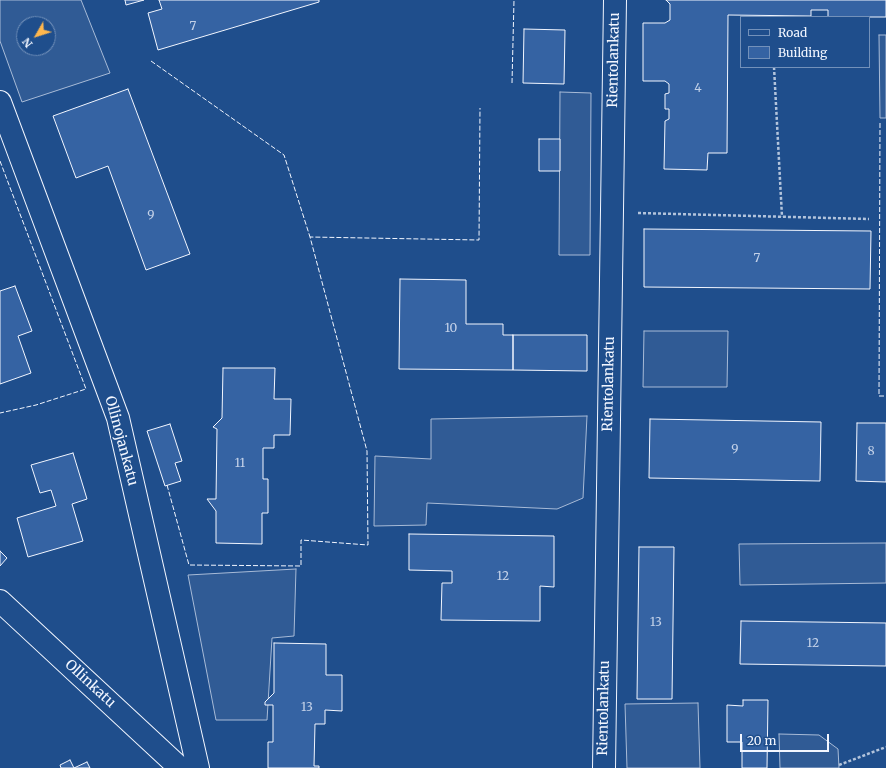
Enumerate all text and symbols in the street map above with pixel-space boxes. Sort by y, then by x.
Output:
street label: Rientolankatu [605,12,623,108]
north arrow [16,16,56,56]
legend [740,16,870,68]
house number: 7 [190,20,196,34]
text: Road [778,25,807,40]
text: N [19,35,36,51]
text: Building [778,45,827,60]
house number: 4 [694,82,702,96]
house number: 9 [147,209,155,223]
house number: 7 [754,252,760,266]
house number: 10 [445,322,457,336]
street label: Rientolankatu [600,336,618,432]
street label: Ollinojankatu [101,394,141,488]
house number: 9 [731,443,739,457]
house number: 8 [867,445,875,459]
house number: 11 [235,457,245,471]
house number: 12 [497,570,509,584]
house number: 13 [650,616,662,630]
house number: 12 [807,637,819,651]
street label: Ollinkatu [61,656,119,712]
street label: Rientolankatu [595,660,613,756]
house number: 13 [301,701,313,715]
scale bar [742,726,831,752]
text: 20 m [747,733,776,748]

